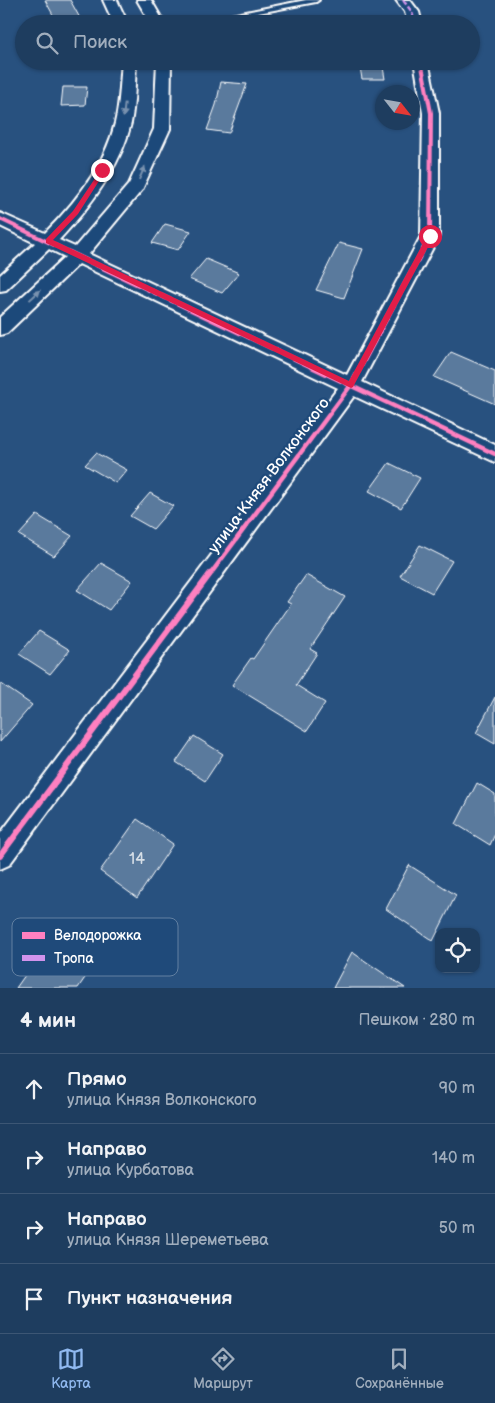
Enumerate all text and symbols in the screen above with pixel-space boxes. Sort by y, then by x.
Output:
search box [15,15,480,70]
icon: search [33,29,61,57]
text: Поиск [73,31,127,54]
north arrow [375,85,420,130]
one-way arrow [120,102,128,118]
route end [91,159,114,182]
one-way arrow [138,166,146,180]
route start [419,225,442,248]
one-way arrow [29,289,41,301]
street label: улица Князя Волконского [205,395,334,557]
house number: 14 [129,850,145,869]
legend [12,918,178,976]
text: Велодорожка [54,927,142,944]
map controls [435,928,480,973]
button: locate [435,928,480,973]
text: Тропа [54,950,94,967]
text: 4 мин [20,1008,76,1033]
text: Пешком · 280 m [358,1011,475,1030]
text: Прямо [67,1068,127,1091]
icon: ahead [20,1075,48,1103]
text: 90 m [439,1079,475,1098]
text: улица Князя Волконского [67,1091,257,1110]
text: Направо [67,1138,147,1161]
icon: right [20,1145,48,1173]
text: 140 m [432,1149,475,1168]
text: улица Курбатова [67,1161,194,1180]
text: Направо [67,1208,147,1231]
icon: right [20,1215,48,1243]
text: 50 m [439,1219,475,1238]
text: улица Князя Шереметьева [67,1231,269,1250]
icon: arrive [20,1285,48,1313]
text: Пункт назначения [67,1287,232,1310]
tab: Карта [51,1345,91,1392]
tab: Маршрут [193,1345,253,1392]
tab: Сохранённые [355,1345,444,1392]

